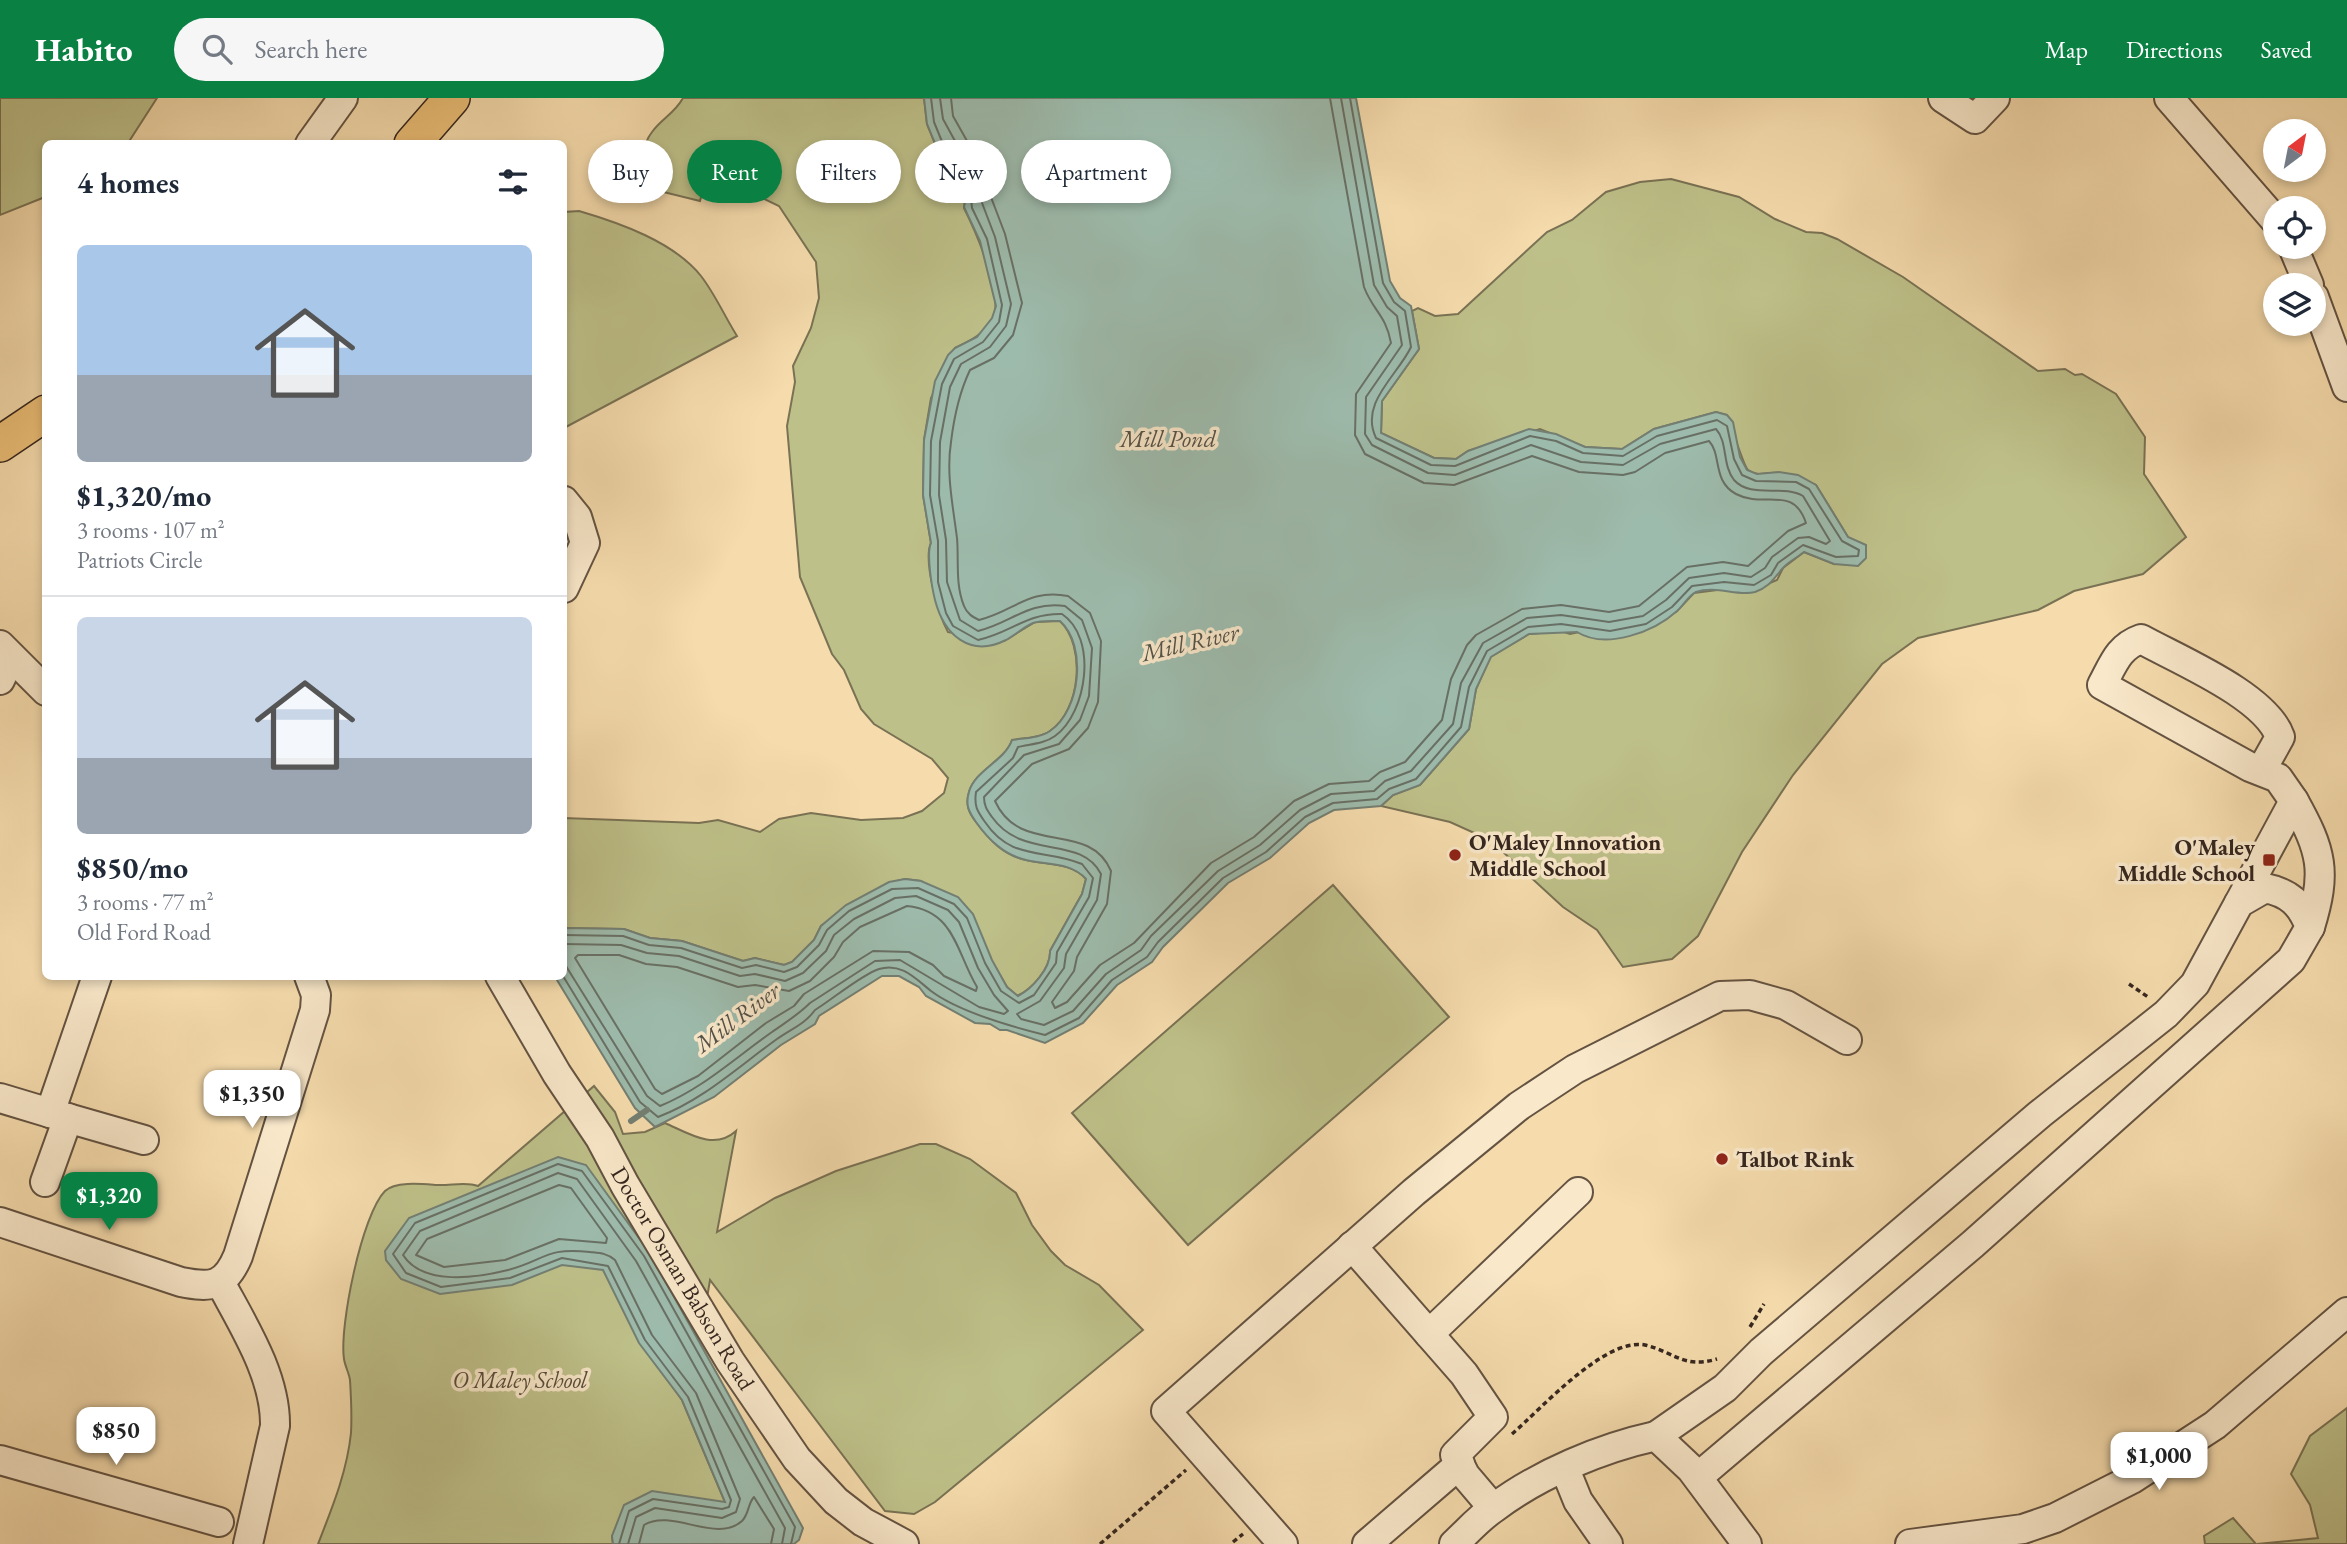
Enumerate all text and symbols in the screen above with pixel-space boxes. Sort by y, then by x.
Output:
search box [174,18,664,81]
text: Habito [35,28,132,71]
icon: search [198,30,236,68]
text: Search here [254,32,367,66]
text: Map [2045,34,2088,65]
text: Directions [2126,34,2223,65]
text: Saved [2261,34,2312,65]
north arrow [2263,119,2326,182]
map controls [2263,119,2326,336]
chip: Buy [588,140,673,203]
chip: Rent [687,140,782,203]
chip: Filters [796,140,901,203]
chip: New [915,140,1007,203]
chip: Apartment [1021,140,1171,203]
text: 4 homes [77,163,179,202]
icon: filters [494,163,532,201]
button: locate [2263,196,2326,259]
button: layers [2263,273,2326,336]
icon: home [242,290,368,416]
water label: Mill Pond [1118,423,1217,454]
text: $1,320/mo [77,476,211,515]
text: 3 rooms · 107 m² [77,515,225,545]
text: Patriots Circle [77,545,202,575]
water label: Mill River [1136,615,1244,669]
icon: home [242,662,368,788]
place label: O'Maley Innovation Middle School [1469,827,1661,883]
place label: O'Maley Middle School [2118,832,2256,888]
marker: O'Maley Innovation Middle School [1447,847,1463,863]
text: $850/mo [77,848,188,887]
marker: O'Maley Middle School [2261,852,2277,868]
text: 3 rooms · 77 m² [77,887,214,917]
text: Old Ford Road [77,917,211,947]
water label: Mill River [687,974,787,1060]
pin: $1,350 [195,1070,309,1130]
text: $1,350 [220,1078,284,1108]
place label: Talbot Rink [1736,1144,1854,1174]
marker: Talbot Rink [1714,1151,1730,1167]
street label: Doctor Osman Babson Road [604,1161,762,1396]
pin: $1,320 [52,1172,166,1232]
text: $1,320 [77,1180,141,1210]
park label: O Maley School [453,1365,588,1395]
pin: $850 [75,1408,157,1467]
text: $850 [92,1415,140,1445]
pin: $1,000 [2102,1432,2216,1492]
text: $1,000 [2127,1440,2191,1470]

